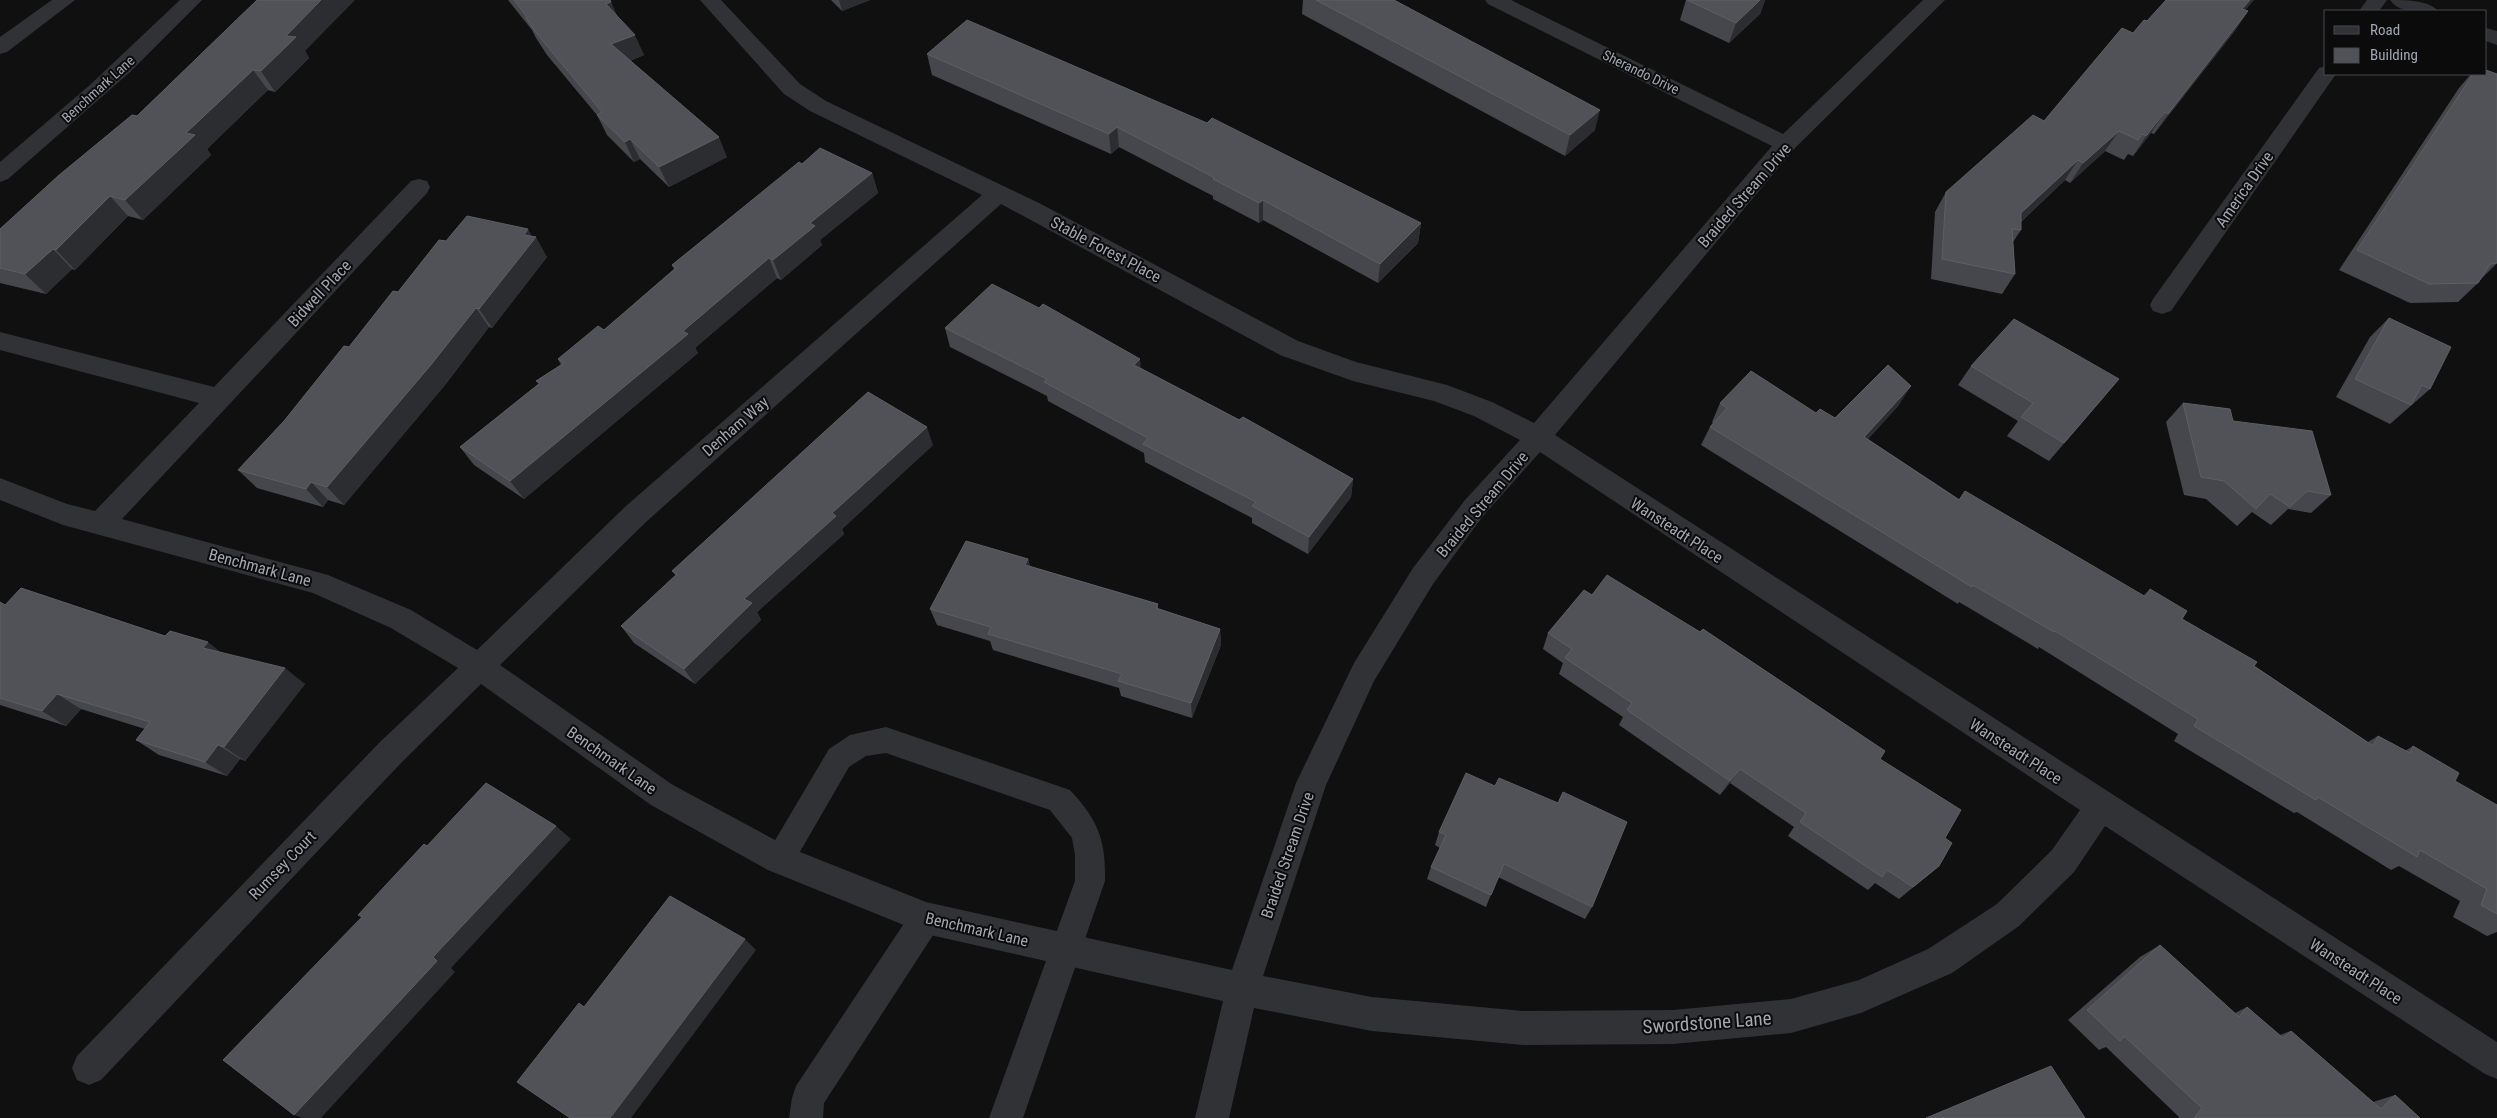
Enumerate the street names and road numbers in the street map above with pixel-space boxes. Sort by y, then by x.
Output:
street label: Sherando Drive [1600,47,1682,98]
street label: Benchmark Lane [58,52,138,126]
street label: Braided Stream Drive [1694,139,1795,251]
street label: America Drive [2211,148,2277,231]
street label: Stable Forest Place [1047,212,1164,286]
street label: Bidwell Place [284,256,355,331]
street label: Denham Way [698,392,773,460]
street label: Braided Stream Drive [1433,448,1532,561]
street label: Wansteadt Place [1627,494,1726,567]
street label: Benchmark Lane [207,545,313,590]
street label: Wansteadt Place [1966,715,2065,788]
street label: Benchmark Lane [563,722,660,798]
street label: Braided Stream Drive [1257,790,1318,921]
street label: Rumsey Court [245,827,320,904]
street label: Benchmark Lane [924,908,1030,951]
street label: Wansteadt Place [2306,935,2405,1008]
street label: Swordstone Lane [1642,1007,1772,1038]

